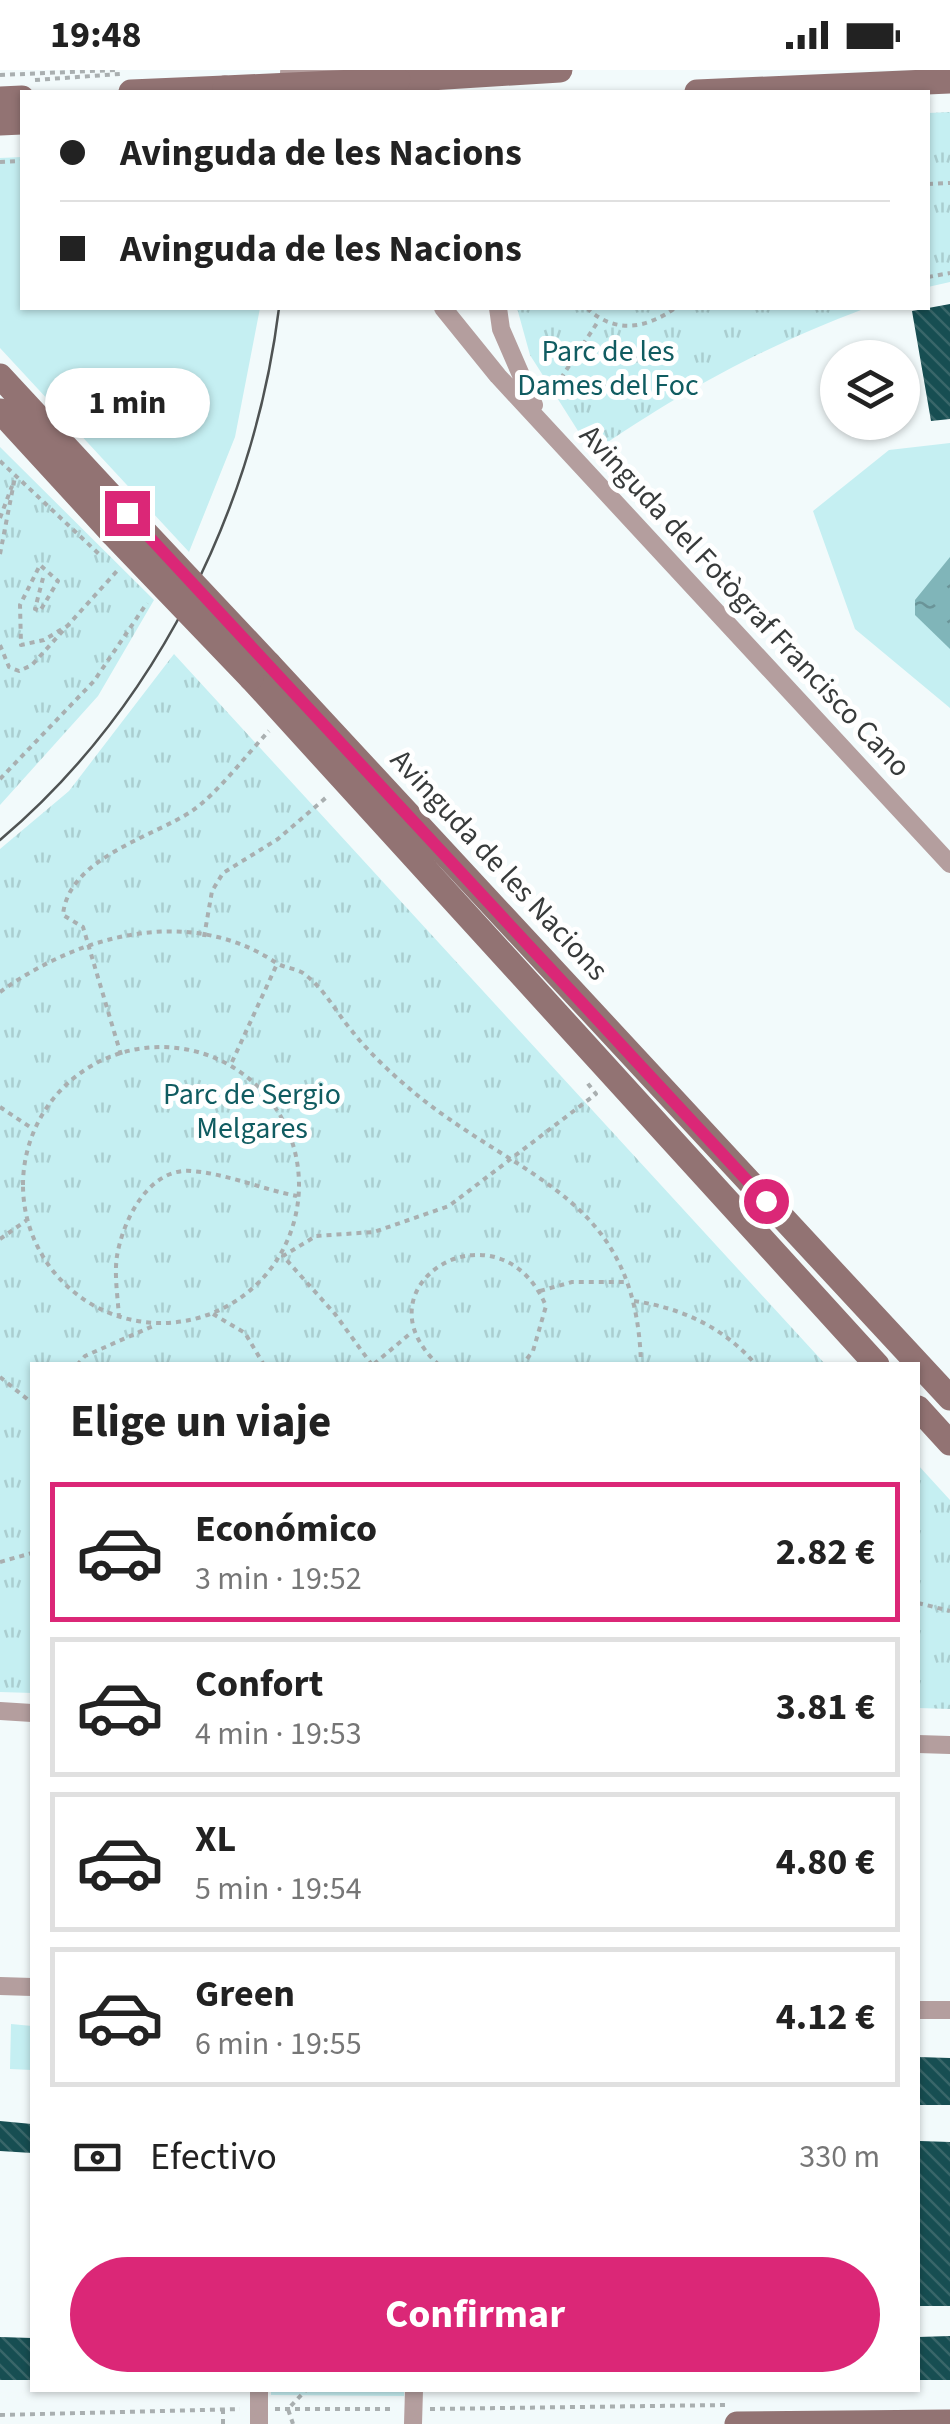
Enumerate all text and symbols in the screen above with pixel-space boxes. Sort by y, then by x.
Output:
text: 19:48 [50,8,142,62]
text: Avinguda de les Nacions [120,126,522,180]
text: Avinguda de les Nacions [120,222,522,276]
park label: Parc de les Dames del Foc [517,330,699,407]
map controls [820,340,920,440]
button: layers [820,340,920,440]
callout: 1 min [44,368,210,438]
text: 1 min [89,380,166,426]
street label: Avinguda del Fotògraf Francisco Cano [570,415,920,787]
route end [105,491,150,536]
street label: Avinguda de les Nacions [380,740,618,990]
park label: Parc de Sergio Melgares [163,1073,341,1150]
route start [744,1179,789,1224]
text: Elige un viaje [70,1390,331,1454]
text: Económico [195,1502,377,1556]
icon: car [75,1507,165,1597]
text: 2.82 € [776,1525,875,1579]
text: 3 min · 19:52 [195,1556,362,1602]
text: Confort [195,1657,323,1711]
icon: car [75,1662,165,1752]
text: 3.81 € [776,1680,875,1734]
text: 4 min · 19:53 [195,1711,362,1757]
text: XL [195,1812,236,1866]
icon: car [75,1817,165,1907]
text: 4.80 € [776,1835,875,1889]
text: 5 min · 19:54 [195,1866,362,1912]
text: Green [195,1967,295,2021]
icon: car [75,1972,165,2062]
text: 4.12 € [776,1990,875,2044]
text: 6 min · 19:55 [195,2021,362,2067]
icon: cash [70,2130,125,2185]
text: Efectivo [150,2130,277,2184]
text: 330 m [799,2134,880,2180]
button: Confirmar [70,2257,880,2372]

